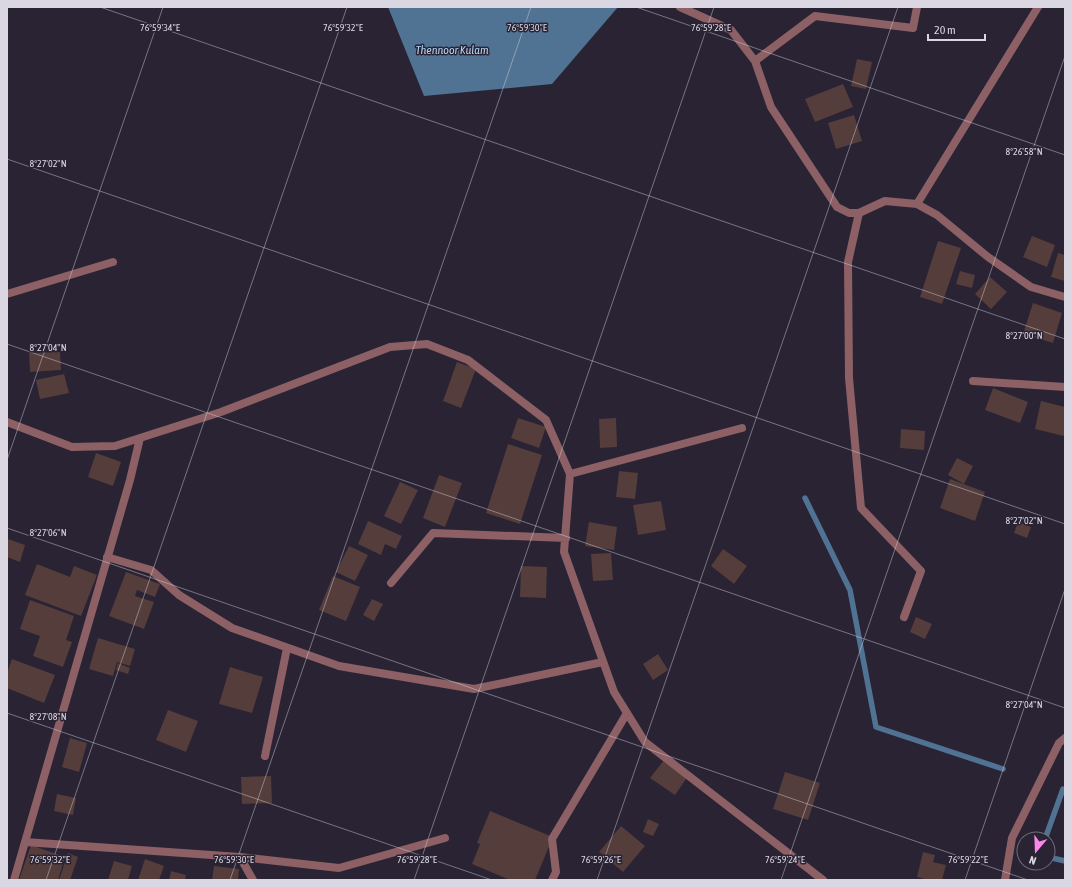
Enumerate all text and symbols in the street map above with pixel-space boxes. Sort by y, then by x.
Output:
scale bar [928,16,985,42]
text: 76°59'34"E [140,22,181,33]
text: 76°59'32"E [323,22,364,33]
text: 76°59'30"E [507,22,548,33]
text: 76°59'28"E [691,22,732,33]
text: 20 m [934,23,956,37]
water label: Thennoor Kulam [415,43,489,57]
text: 8°26'58"N [1005,146,1043,157]
text: 8°27'02"N [29,158,67,169]
text: 8°27'00"N [1005,330,1043,341]
text: 8°27'04"N [29,342,67,353]
text: 8°27'02"N [1005,515,1043,526]
text: 8°27'06"N [29,527,67,538]
text: 8°27'04"N [1005,699,1043,710]
text: 8°27'08"N [29,711,67,722]
north arrow [1016,831,1056,871]
text: 76°59'32"E [30,854,71,865]
text: 76°59'30"E [214,854,255,865]
text: 76°59'28"E [397,854,438,865]
text: 76°59'26"E [581,854,622,865]
text: 76°59'24"E [765,854,806,865]
text: 76°59'22"E [948,854,989,865]
text: N [1028,854,1038,867]

